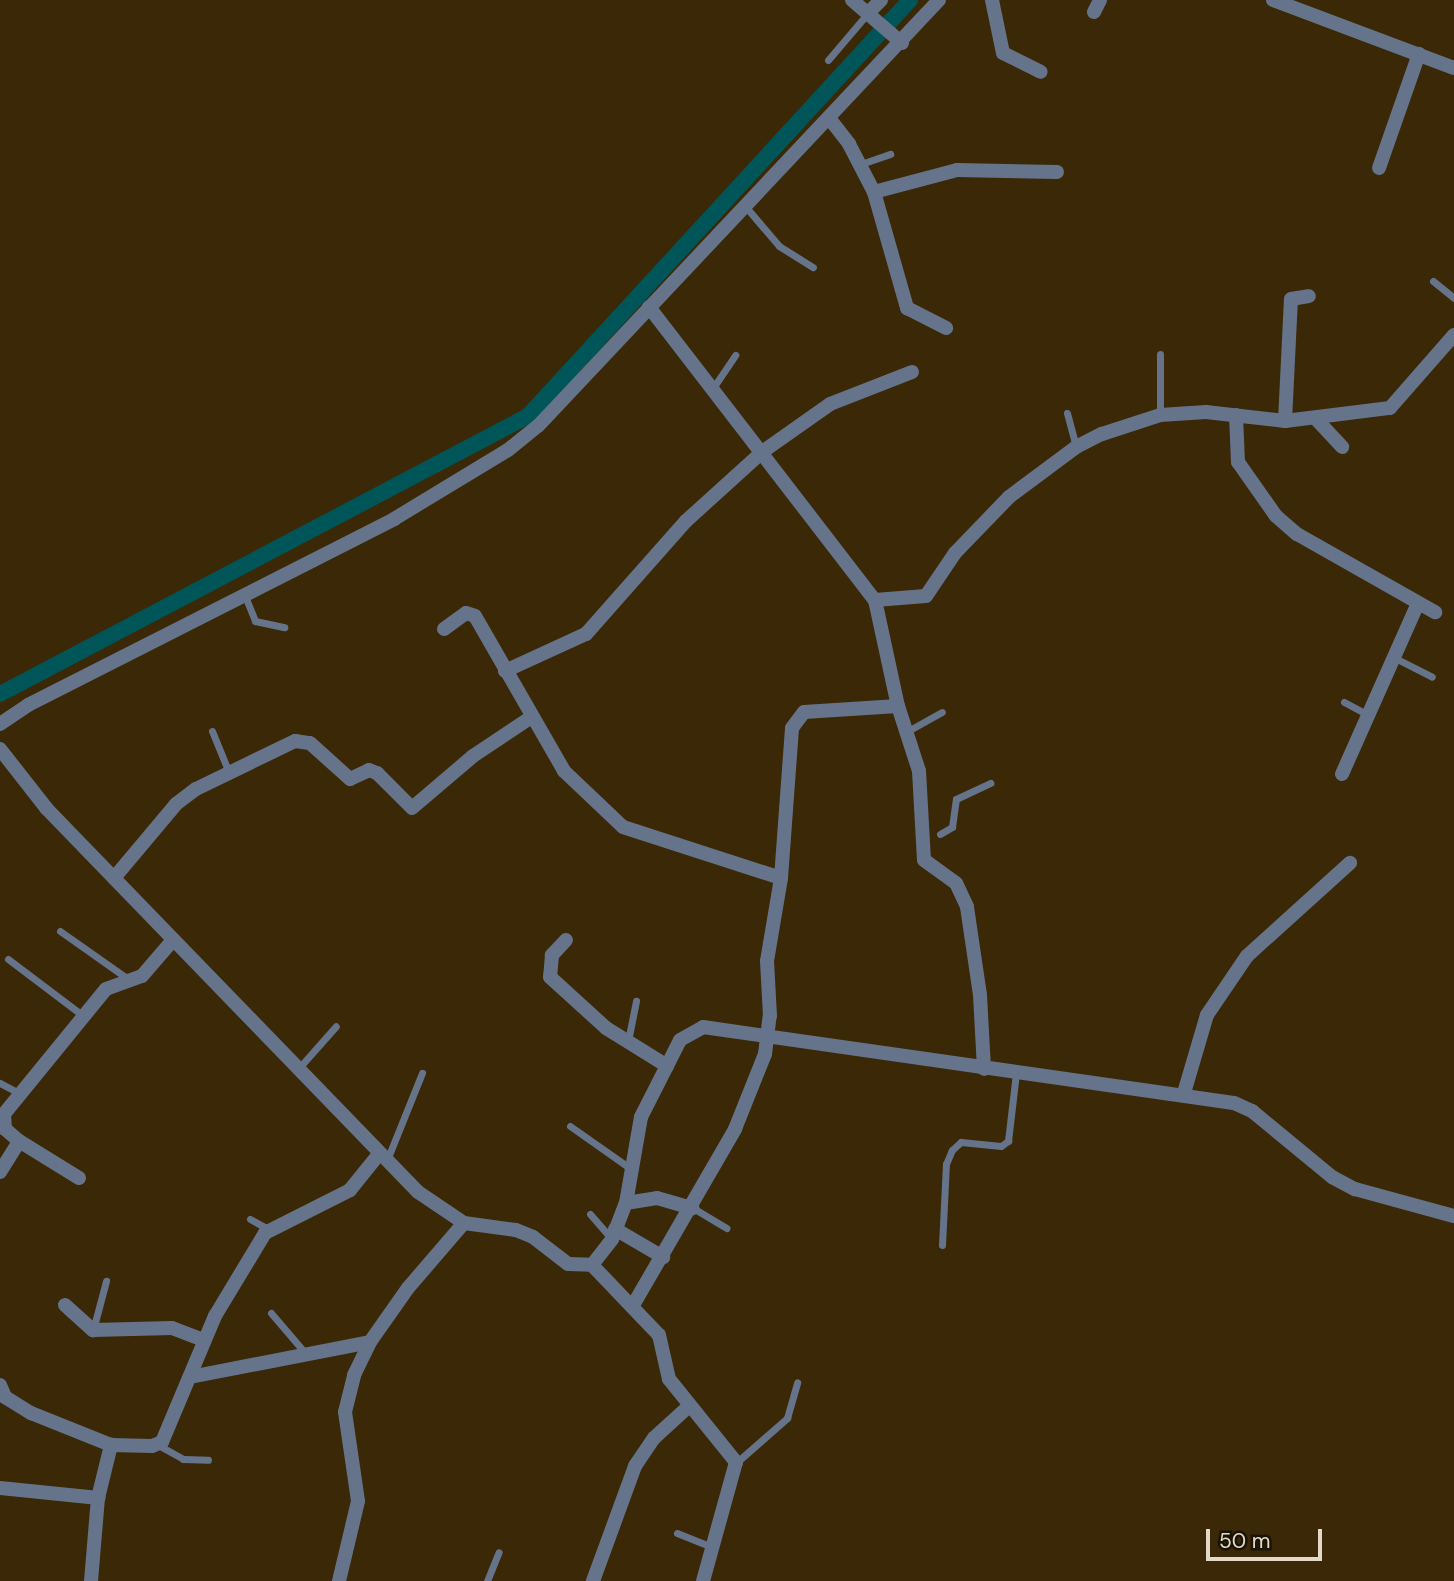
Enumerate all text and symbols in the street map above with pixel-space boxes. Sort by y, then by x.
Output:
scale bar [1209,1514,1324,1558]
text: 50 m [1219,1527,1270,1555]

